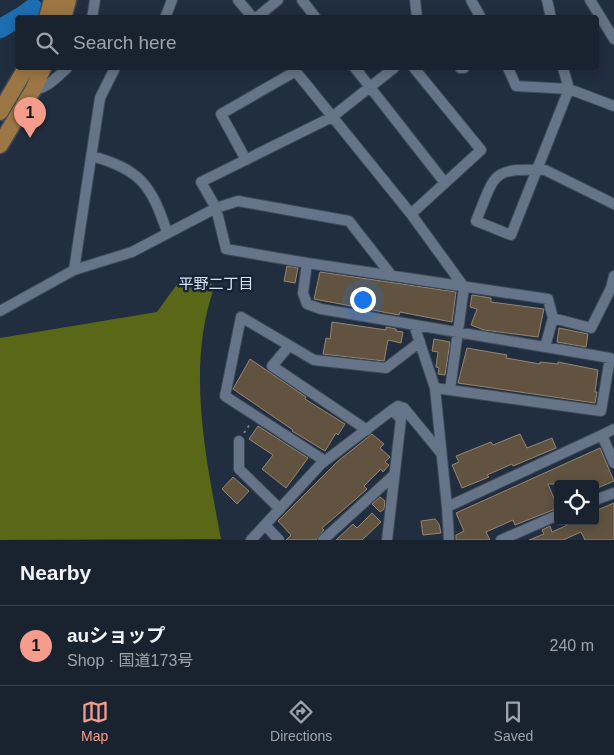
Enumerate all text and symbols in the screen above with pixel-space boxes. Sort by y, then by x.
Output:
search box [15,15,599,70]
icon: search [33,29,61,57]
text: Search here [73,32,177,53]
pin: 1 [14,97,46,138]
district label: 平野二丁目 [178,275,254,292]
your location [350,287,376,313]
map controls [554,480,599,525]
button: locate [554,480,599,525]
text: Nearby [20,561,91,584]
text: auショップ [67,625,165,646]
text: 1 [32,637,40,654]
text: 240 m [550,637,594,654]
text: Shop · 国道173号 [67,652,193,669]
tab: Map [81,698,109,744]
tab: Directions [270,698,332,744]
tab: Saved [494,698,533,744]

